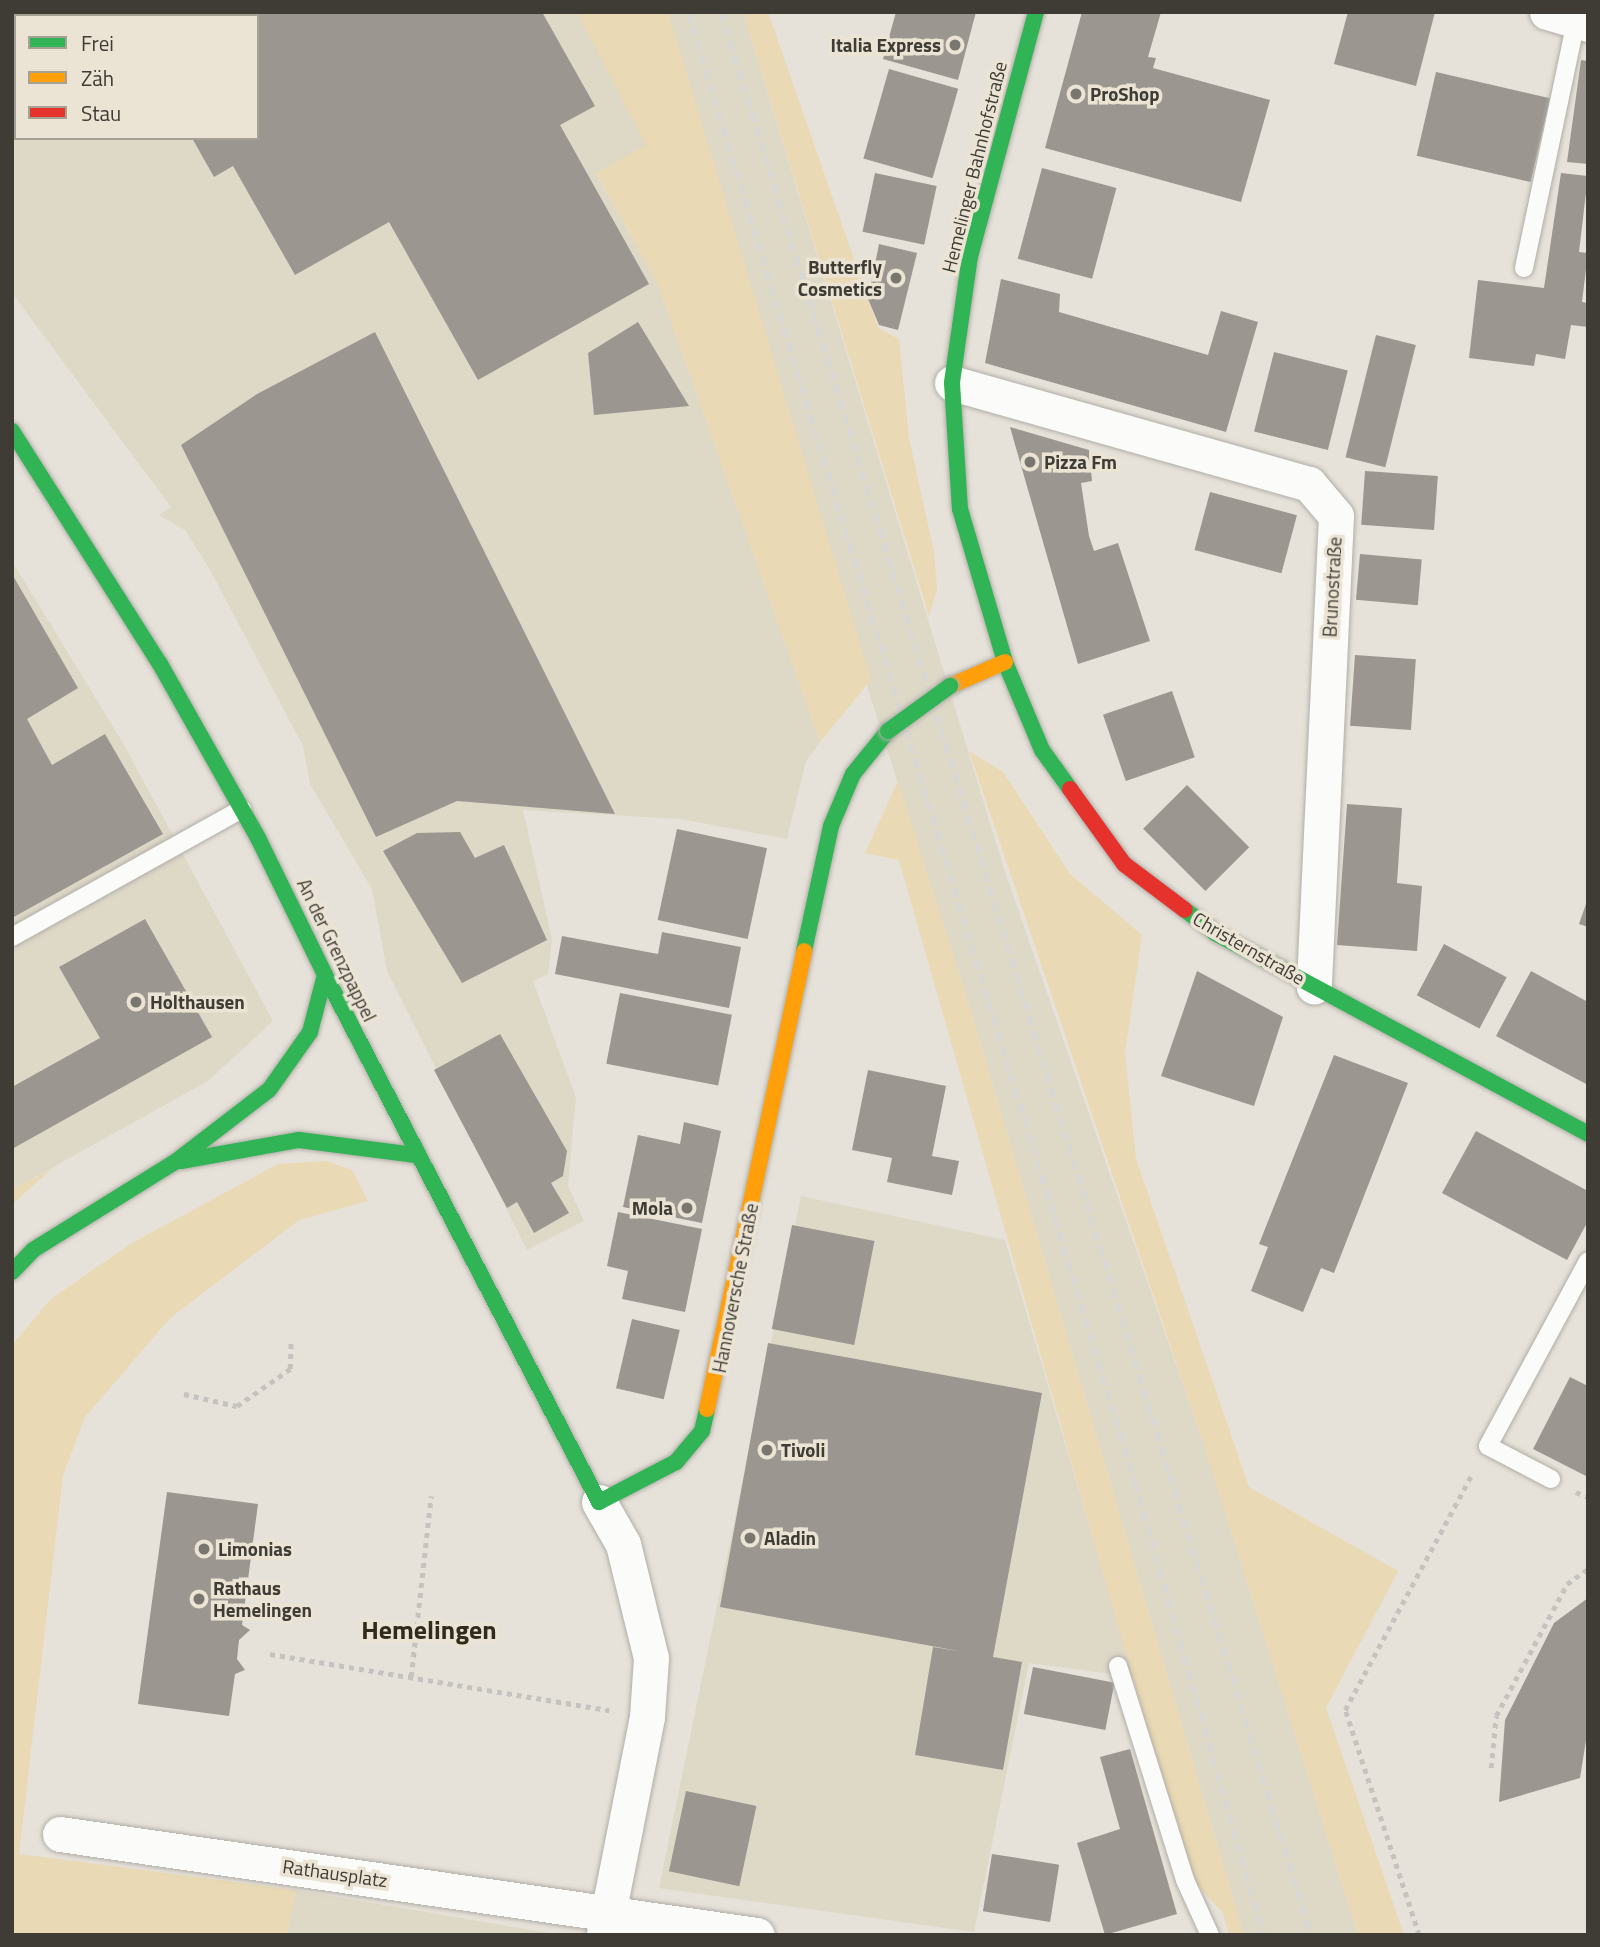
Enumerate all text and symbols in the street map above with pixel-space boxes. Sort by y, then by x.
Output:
legend [14,14,259,140]
text: Frei [81,27,114,59]
place label: Italia Express [830,34,941,56]
marker: Italia Express [947,37,963,53]
street label: Hemelinger Bahnhofstraße [937,59,1011,275]
text: Zäh [81,62,114,94]
place label: ProShop [1090,83,1160,105]
marker: ProShop [1068,86,1084,102]
text: Stau [81,97,121,129]
place label: Butterfly Cosmetics [798,256,882,300]
marker: Butterfly Cosmetics [888,270,904,286]
place label: Pizza Fm [1044,451,1117,473]
marker: Pizza Fm [1022,454,1038,470]
street label: Brunostraße [1318,536,1346,638]
street label: An der Grenzpappel [293,875,381,1025]
street label: Christernstraße [1189,907,1309,989]
place label: Holthausen [150,991,245,1013]
marker: Holthausen [128,994,144,1010]
place label: Mola [632,1197,673,1219]
marker: Mola [679,1200,695,1216]
street label: Hannoversche Straße [707,1201,763,1375]
place label: Tivoli [781,1439,825,1461]
marker: Tivoli [759,1442,775,1458]
place label: Aladin [764,1527,816,1549]
marker: Aladin [742,1530,758,1546]
place label: Limonias [218,1538,292,1560]
marker: Limonias [196,1541,212,1557]
place label: Rathaus Hemelingen [213,1577,312,1621]
marker: Rathaus Hemelingen [191,1591,207,1607]
district label: Hemelingen [361,1614,497,1646]
street label: Rathausplatz [281,1854,389,1892]

